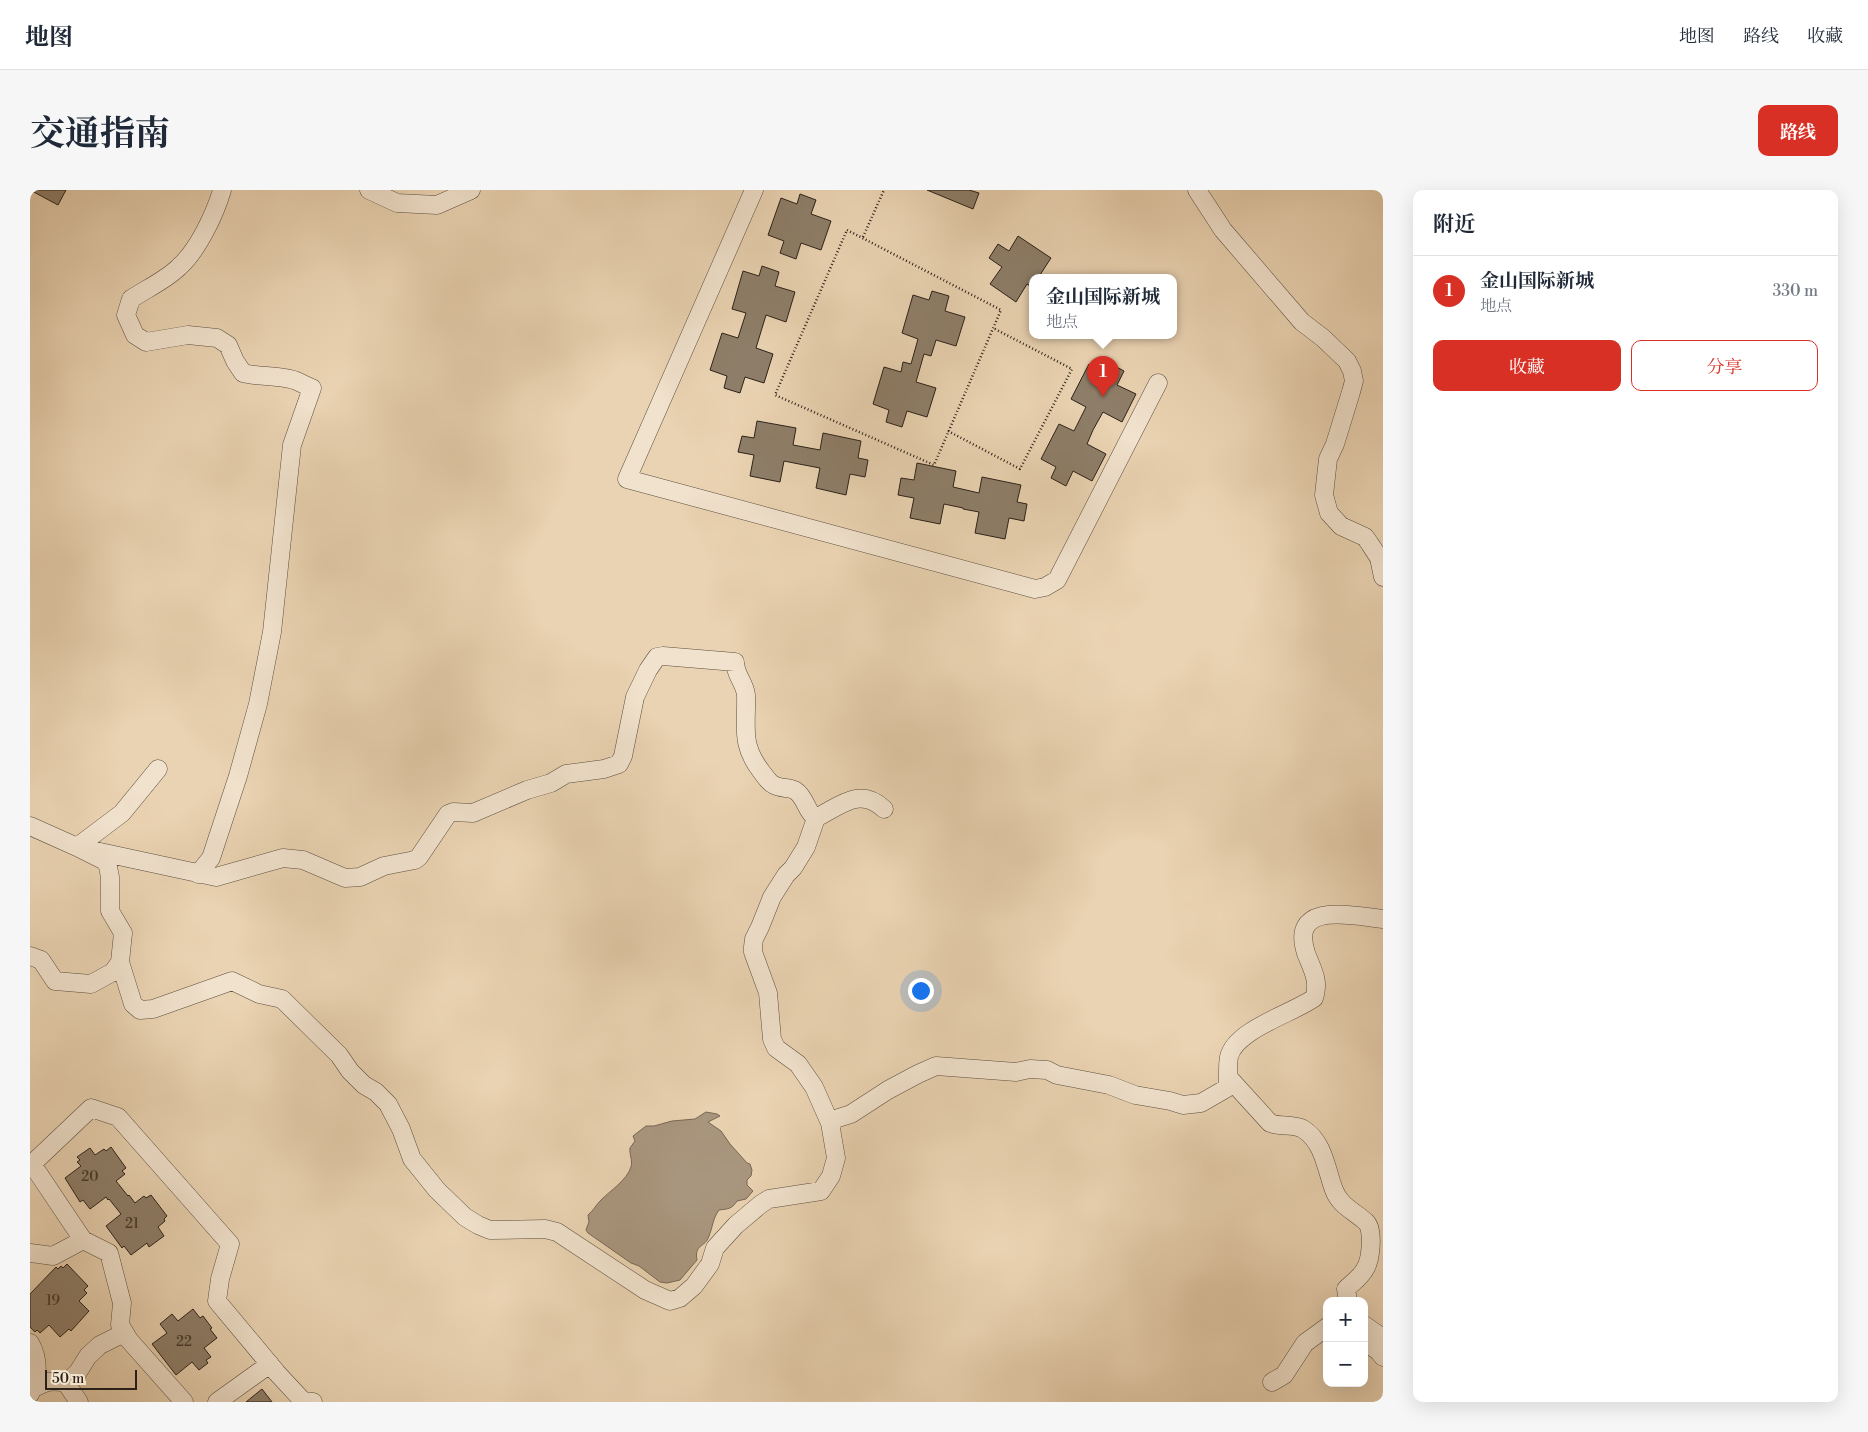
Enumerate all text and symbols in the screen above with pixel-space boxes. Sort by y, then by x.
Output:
text: 地图 [25,23,73,53]
text: 地图 [1679,25,1715,48]
text: 路线 [1743,25,1779,48]
text: 收藏 [1807,25,1843,48]
button: 路线 [1758,105,1838,156]
text: 交通指南 [30,113,170,156]
text: 附近 [1433,212,1475,238]
text: 金山国际新城 [1480,269,1594,293]
popup [1029,274,1177,339]
text: 1 [1445,281,1453,301]
text: 330 m [1772,281,1818,301]
text: 金山国际新城 [1046,285,1160,309]
text: 地点 [1480,296,1512,316]
text: 地点 [1046,312,1078,332]
button: 收藏 [1433,340,1621,391]
button: 分享 [1631,340,1818,391]
pin: 1 [1087,356,1119,397]
your location [908,978,934,1004]
house number: 20 [81,1168,99,1186]
house number: 21 [125,1215,139,1233]
house number: 19 [46,1292,60,1310]
map controls [1323,1297,1368,1387]
button: + [1323,1297,1368,1342]
house number: 22 [176,1333,192,1351]
button: − [1323,1342,1368,1387]
scale bar [45,1367,138,1390]
text: 50 m [52,1370,84,1388]

